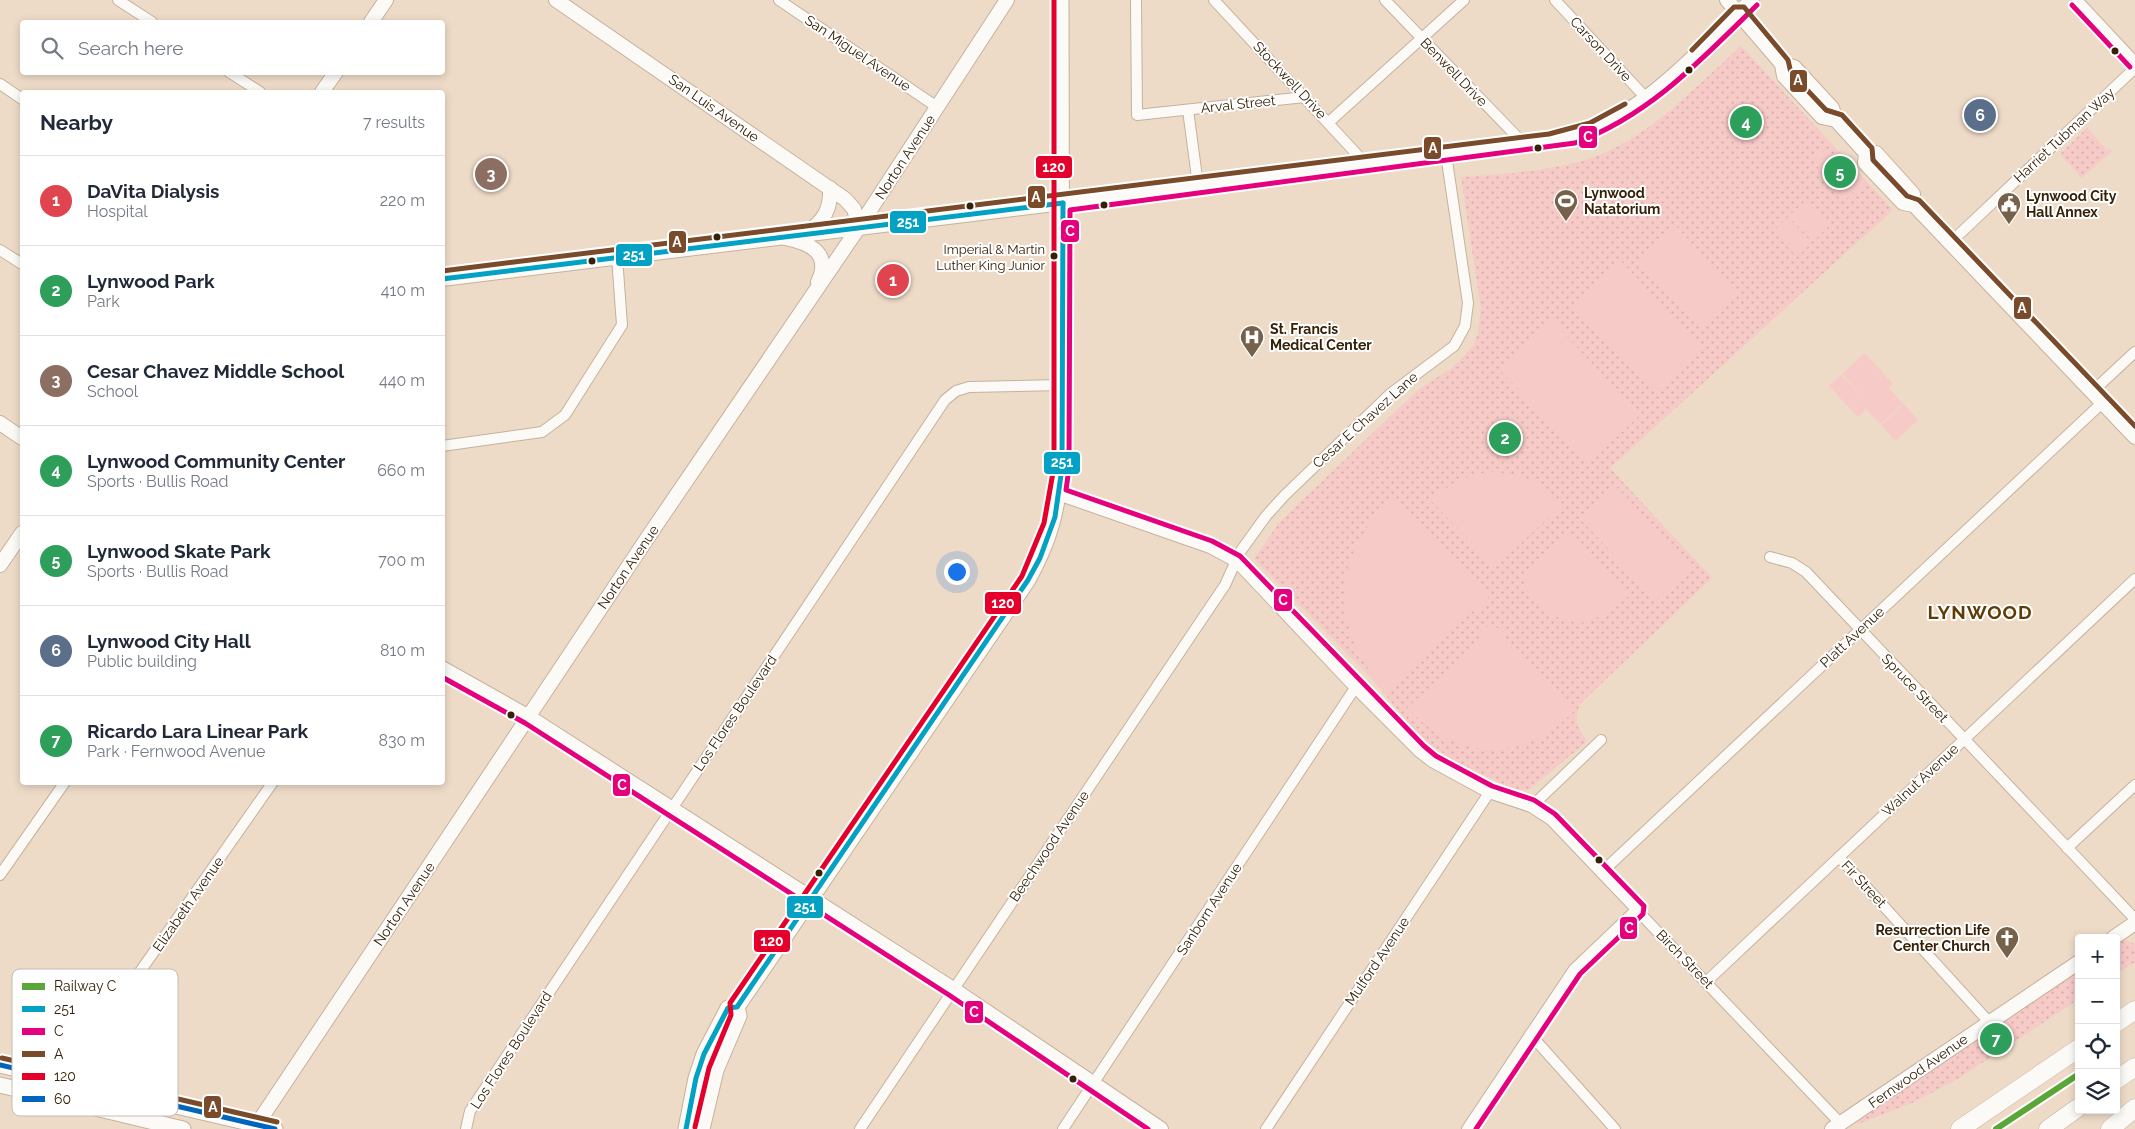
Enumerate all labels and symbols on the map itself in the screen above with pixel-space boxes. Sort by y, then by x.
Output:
street label: San Miguel Avenue [802,12,914,94]
street label: Carson Drive [1567,13,1635,85]
street label: Benwell Drive [1417,34,1491,110]
street label: Stockwell Drive [1250,38,1330,122]
unlabelled marker [2110,46,2120,56]
unlabelled marker [1684,65,1694,75]
line badge: A [1789,69,1808,93]
street label: San Luis Avenue [666,71,762,145]
text: A [1793,72,1803,88]
street label: Harriet Tubman Way [2010,84,2118,186]
street label: Arval Street [1200,92,1276,116]
pin: 6 [1964,96,1996,134]
pin: 4 [1730,103,1762,141]
street label: Norton Avenue [872,112,938,202]
line badge: C [1578,125,1598,149]
text: C [1583,129,1593,145]
line badge: A [1423,136,1442,160]
text: A [1428,140,1438,156]
unlabelled marker [1533,143,1543,153]
pin: 5 [1824,153,1856,191]
pin: 3 [475,155,507,193]
line badge: 120 [1035,155,1073,179]
text: 120 [1042,159,1066,175]
line badge: A [1027,185,1046,209]
place label: Lynwood Natatorium [1584,185,1660,217]
sports icon: Lynwood Natatorium [1553,188,1579,222]
place label: Lynwood City Hall Annex [2026,188,2117,220]
text: A [1031,189,1041,205]
public building icon: Lynwood City Hall Annex [1996,191,2022,225]
unlabelled marker [1099,200,1109,210]
unlabelled marker [965,201,975,211]
line badge: 251 [889,210,927,234]
text: 251 [897,214,919,230]
line badge: C [1060,219,1080,243]
text: C [1065,223,1075,239]
line badge: A [668,230,687,254]
unlabelled marker [712,232,722,242]
text: A [672,234,682,250]
place label: Imperial & Martin Luther King Junior [936,242,1045,273]
line badge: 251 [615,243,653,267]
text: 251 [623,247,645,263]
marker: Imperial & Martin Luther King Junior [1049,251,1059,261]
unlabelled marker [587,256,597,266]
pin: 1 [877,261,909,299]
line badge: A [2013,296,2032,320]
text: A [2017,300,2027,316]
place label: St. Francis Medical Center [1270,321,1372,353]
hospital icon: St. Francis Medical Center [1239,324,1265,358]
street label: Cesar E Chavez Lane [1309,369,1421,471]
pin: 2 [1489,419,1521,457]
line badge: 251 [1043,451,1081,475]
text: 251 [1051,454,1073,470]
street label: Norton Avenue [594,522,662,612]
your location [944,559,970,585]
line badge: C [1273,588,1293,612]
line badge: 120 [984,591,1022,615]
text: C [1278,592,1288,608]
text: 120 [991,595,1015,611]
district label: LYNWOOD [1927,601,2033,623]
street label: Platt Avenue [1817,603,1887,671]
street label: Spruce Street [1878,651,1952,726]
street label: Los Flores Boulevard [690,652,780,774]
unlabelled marker [506,710,516,720]
street label: Walnut Avenue [1878,740,1962,820]
line badge: C [612,773,631,797]
text: C [617,777,627,793]
street label: Beechwood Avenue [1006,788,1092,904]
street label: Elizabeth Avenue [149,854,227,954]
unlabelled marker [1594,855,1604,865]
street label: Fir Street [1838,857,1890,911]
street label: Norton Avenue [370,859,438,949]
street label: Sanborn Avenue [1173,860,1245,958]
unlabelled marker [814,868,824,878]
line badge: 251 [786,895,824,919]
text: 251 [794,899,816,915]
street label: Mulford Avenue [1342,914,1412,1008]
line badge: C [1619,916,1638,940]
text: C [1624,920,1634,936]
place label: Resurrection Life Center Church [1875,922,1991,954]
church icon: Resurrection Life Center Church [1994,925,2020,959]
street label: Birch Street [1653,926,1717,992]
line badge: 120 [753,929,791,953]
text: 120 [760,933,784,949]
legend [12,969,178,1116]
text: Railway C [54,978,117,994]
street label: Los Flores Boulevard [467,988,555,1112]
line badge: C [964,1000,984,1024]
text: 251 [54,1001,75,1017]
text: C [969,1004,979,1020]
pin: 7 [1980,1020,2012,1058]
text: C [54,1023,64,1039]
street label: Fernwood Avenue [1865,1031,1971,1111]
text: A [54,1046,64,1062]
text: 120 [54,1068,76,1084]
unlabelled marker [1068,1074,1078,1084]
text: 60 [54,1091,71,1107]
line badge: A [203,1095,222,1119]
text: A [208,1099,218,1115]

